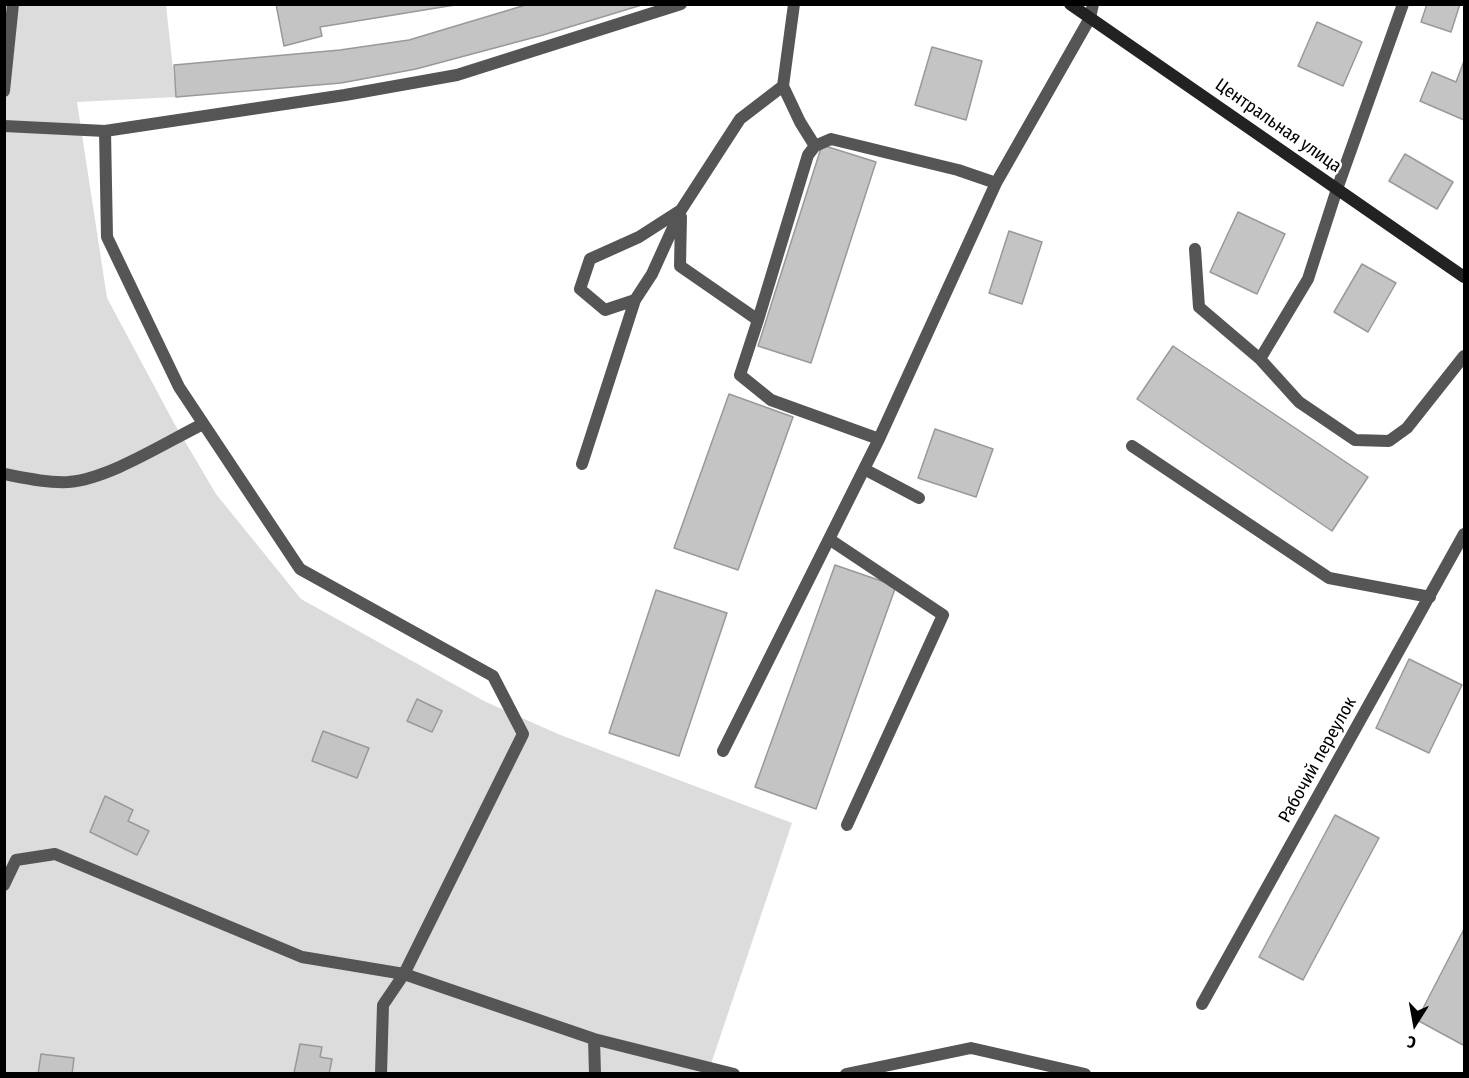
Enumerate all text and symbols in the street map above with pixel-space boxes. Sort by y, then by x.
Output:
street label: Центральная улица [1211,74,1345,178]
street label: Рабочий переулок [1275,693,1361,827]
north arrow [1385,994,1445,1054]
text: С [1406,1032,1417,1052]

